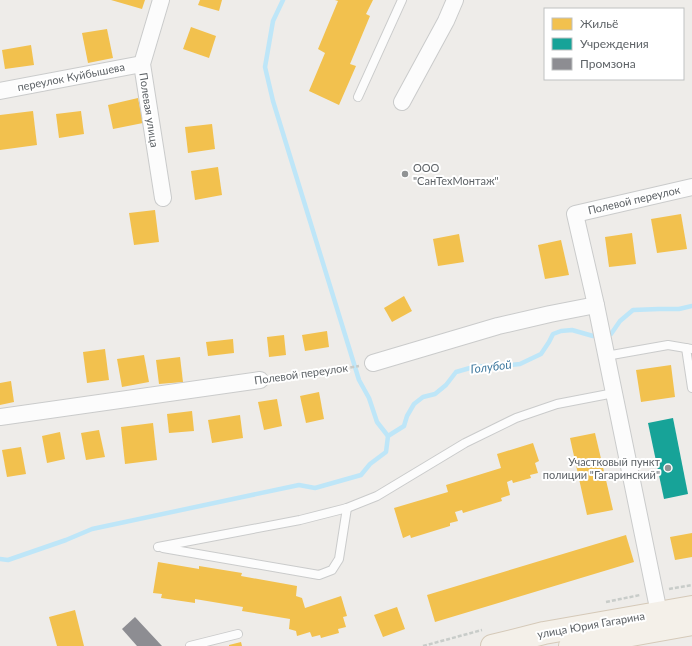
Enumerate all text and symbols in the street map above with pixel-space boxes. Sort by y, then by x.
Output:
legend [544,8,684,80]
text: Жильё [580,16,618,31]
text: Учреждения [580,36,649,51]
text: Промзона [580,56,636,71]
street label: переулок Куйбышева [16,60,126,93]
street label: Полевая улица [137,72,162,148]
place label: ООО "СанТехМонтаж" [413,161,499,187]
marker: ООО "СанТехМонтаж" [400,169,410,179]
street label: Полевой переулок [586,182,682,216]
water label: Голубой [469,357,512,376]
street label: Полевой переулок [253,360,349,387]
place label: Участковый пункт полиции "Гагаринский" [543,455,660,481]
marker: Участковый пункт полиции "Гагаринский" [663,463,673,473]
street label: улица Юрия Гагарина [536,609,646,640]

